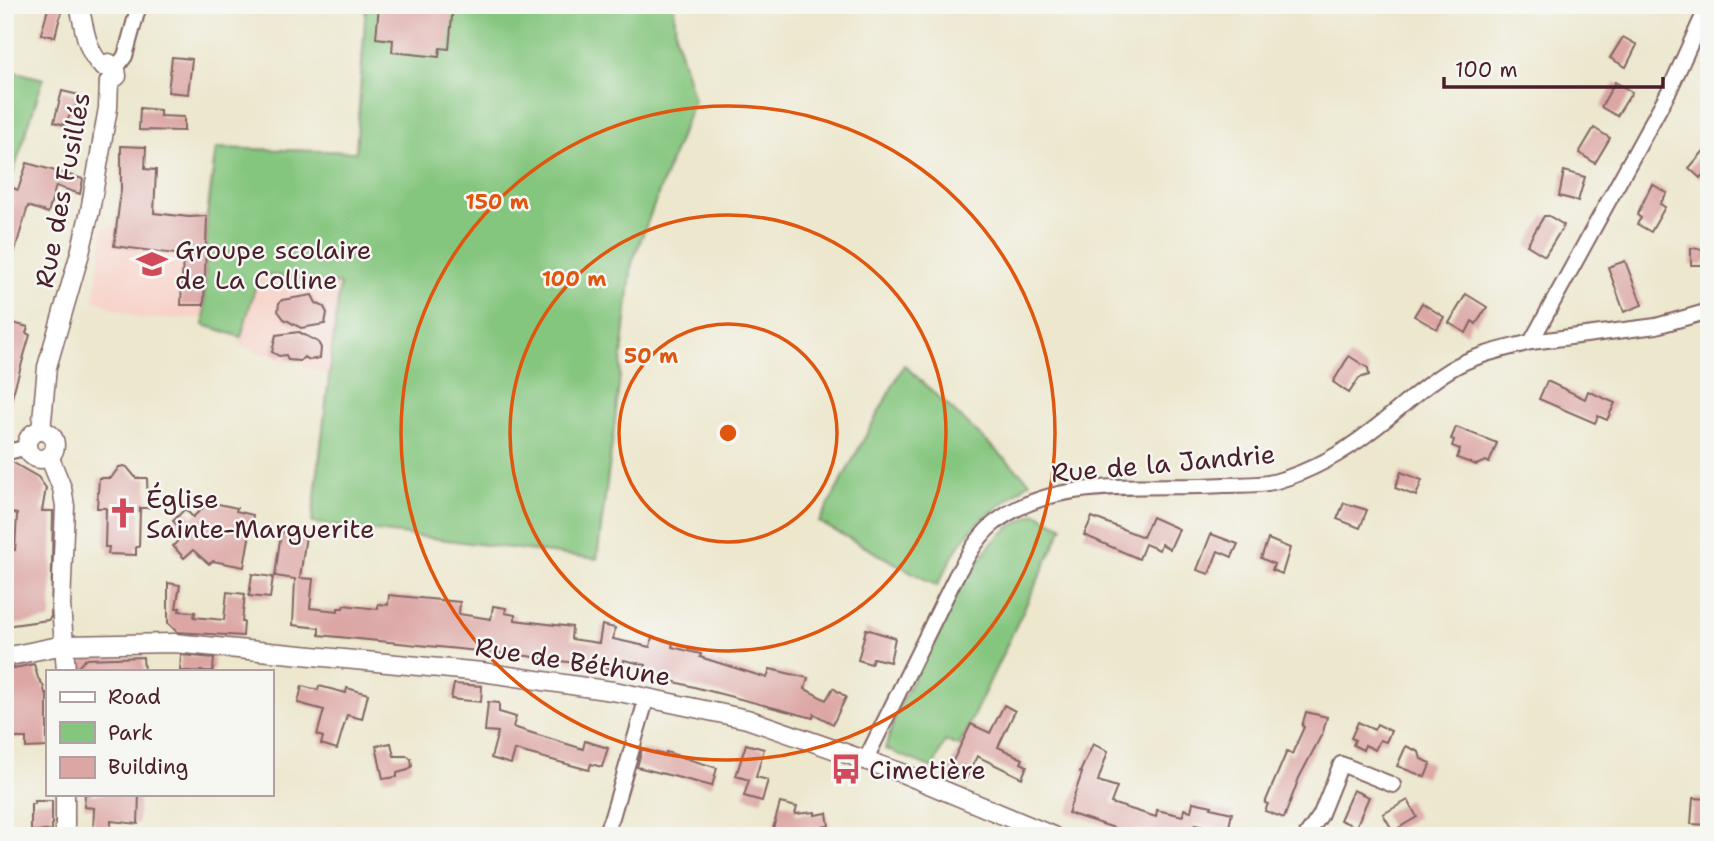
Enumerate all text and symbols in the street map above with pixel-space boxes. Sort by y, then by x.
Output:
scale bar [1444,46,1663,90]
text: 100 m [1455,56,1518,84]
street label: Rue des Fusillés [26,89,98,291]
text: 150 m [465,188,529,216]
place label: Groupe scolaire de La Colline [175,232,372,297]
school or university icon: Groupe scolaire de La Colline [135,247,169,281]
text: 100 m [542,265,606,293]
text: 50 m [624,342,678,370]
centre of rings [716,421,740,445]
street label: Rue de la Jandrie [1049,436,1277,490]
place label: Église Sainte-Marguerite [146,481,375,546]
church icon: Église Sainte-Marguerite [106,496,140,530]
street label: Rue de Béthune [473,628,673,694]
legend [46,670,273,796]
text: Road [108,683,161,711]
text: Park [108,719,153,747]
bus stop icon: Cimetière [829,752,863,786]
place label: Cimetière [869,752,986,787]
text: Building [108,753,188,781]

